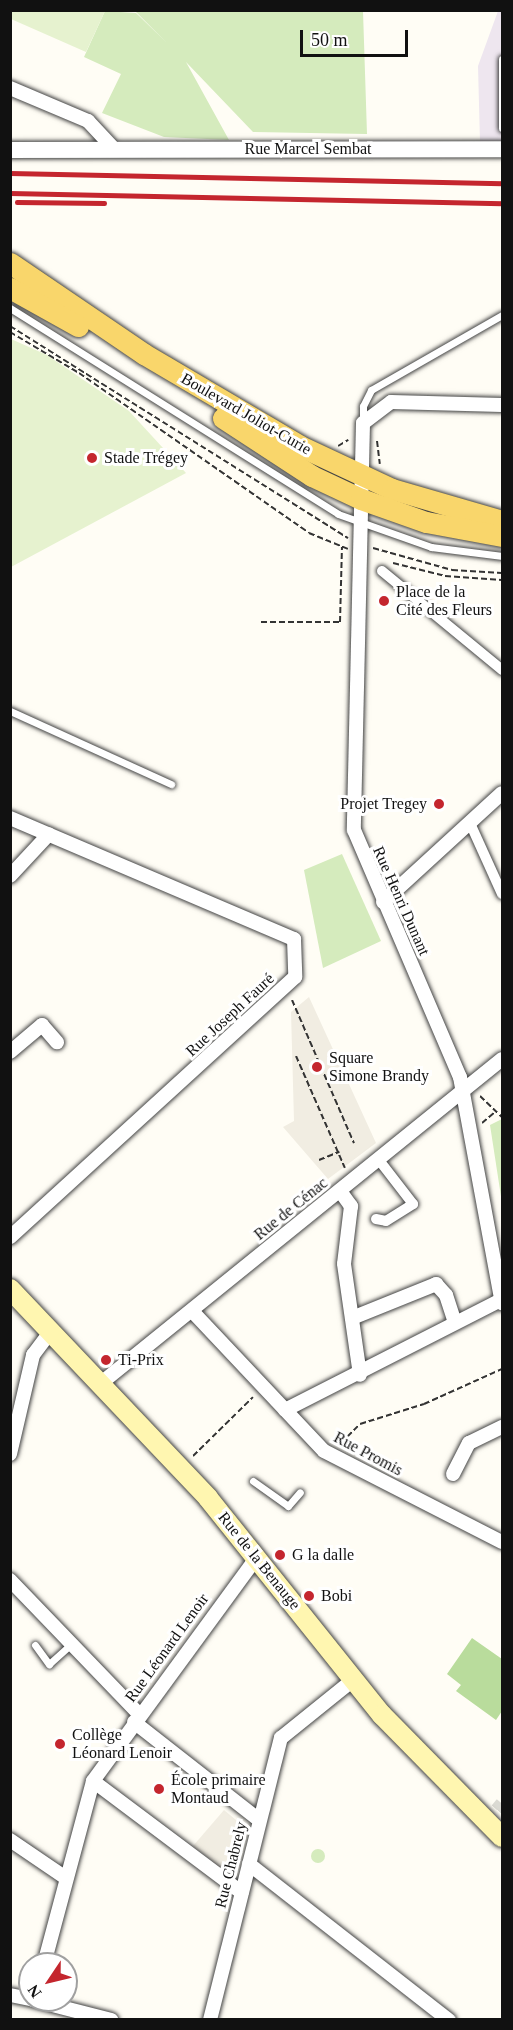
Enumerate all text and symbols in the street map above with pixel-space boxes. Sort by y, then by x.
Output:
scale bar [303,18,411,56]
text: 50 m [311,30,348,50]
street label: Rue Marcel Sembat [244,139,372,159]
street label: Boulevard Joliot-Curie [178,369,314,459]
place label: Stade Trégey [104,448,188,468]
marker: Stade Trégey [85,451,99,465]
place label: Place de la Cité des Fleurs [396,582,492,620]
marker: Place de la Cité des Fleurs [377,594,391,608]
place label: Projet Tregey [340,794,427,814]
marker: Projet Tregey [432,797,446,811]
street label: Rue Henri Dunant [368,844,434,958]
street label: Rue Joseph Fauré [182,969,278,1061]
place label: Square Simone Brandy [329,1048,429,1086]
marker: Square Simone Brandy [310,1060,324,1074]
street label: Rue de Cénac [250,1174,332,1244]
place label: Ti-Prix [118,1350,164,1370]
marker: Ti-Prix [99,1353,113,1367]
street label: Rue Promis [330,1428,406,1480]
street label: Rue de la Benauge [214,1508,304,1614]
place label: G la dalle [292,1545,354,1565]
marker: G la dalle [273,1548,287,1562]
place label: Bobi [321,1586,352,1606]
marker: Bobi [302,1589,316,1603]
street label: Rue Léonard Lenoir [121,1590,213,1706]
place label: Collège Léonard Lenoir [72,1725,172,1763]
marker: Collège Léonard Lenoir [53,1737,67,1751]
place label: École primaire Montaud [171,1770,266,1808]
marker: École primaire Montaud [152,1782,166,1796]
street label: Rue Chabrely [211,1820,251,1910]
north arrow [18,1952,78,2012]
text: N [24,1982,45,2001]

